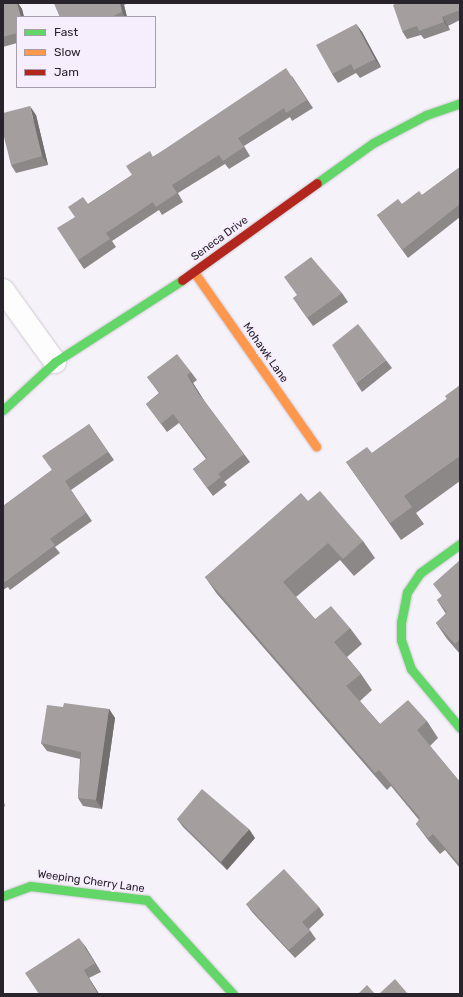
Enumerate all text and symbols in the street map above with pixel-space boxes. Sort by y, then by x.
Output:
legend [16,16,156,88]
text: Fast [54,25,78,39]
text: Slow [54,45,81,59]
text: Jam [54,65,79,79]
street label: Seneca Drive [189,214,251,264]
street label: Mohawk Lane [239,321,291,385]
street label: Weeping Cherry Lane [36,868,146,896]

